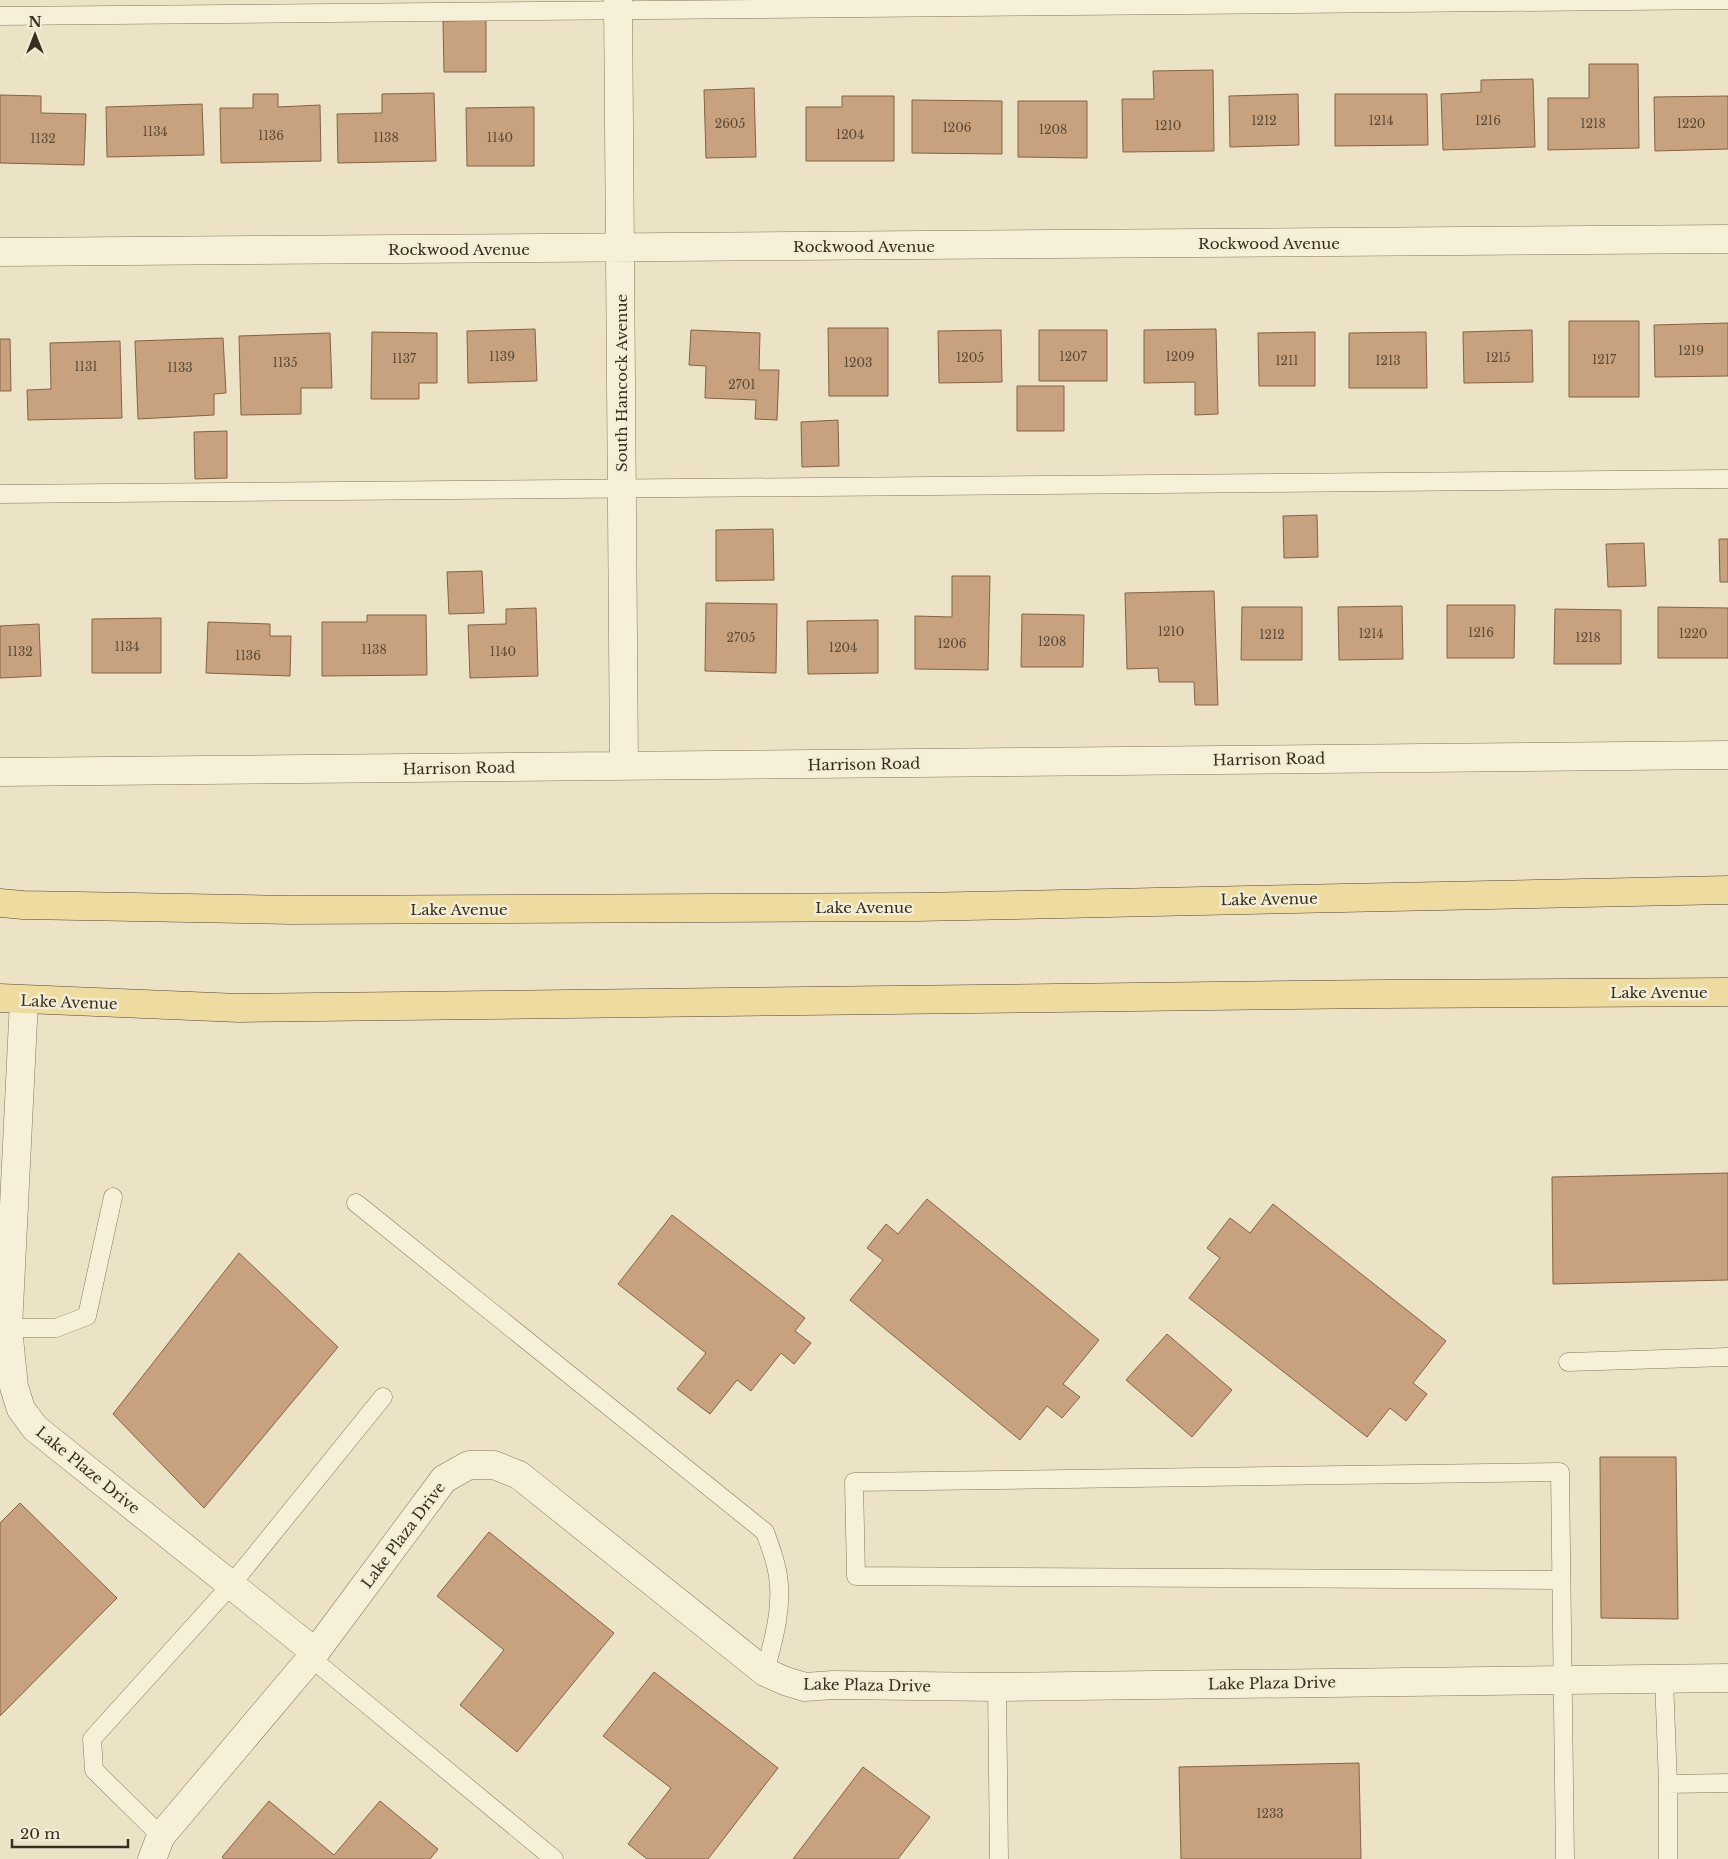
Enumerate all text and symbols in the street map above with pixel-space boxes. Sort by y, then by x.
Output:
north arrow [10,10,60,60]
text: N [28,13,42,31]
house number: 1212 [1251,113,1277,128]
house number: 1214 [1368,113,1394,128]
house number: 1216 [1475,113,1501,128]
house number: 2605 [715,116,745,131]
house number: 1218 [1580,116,1606,131]
house number: 1220 [1677,116,1705,131]
house number: 1210 [1155,118,1181,133]
house number: 1206 [942,120,972,135]
house number: 1208 [1039,122,1067,137]
house number: 1134 [142,124,168,139]
house number: 1204 [836,127,864,142]
house number: 1136 [258,128,284,143]
house number: 1138 [373,130,399,145]
house number: 1140 [487,130,513,145]
house number: 1132 [30,131,56,146]
street label: Rockwood Avenue [1198,234,1340,253]
street label: Rockwood Avenue [793,237,935,256]
street label: Rockwood Avenue [388,240,530,259]
street label: South Hancock Avenue [612,294,631,472]
house number: 1219 [1678,343,1704,358]
house number: 1139 [489,349,515,364]
house number: 1207 [1059,349,1088,364]
house number: 1209 [1165,349,1195,364]
house number: 1205 [956,350,984,365]
house number: 1215 [1486,350,1511,365]
house number: 1137 [392,351,417,366]
house number: 1217 [1592,352,1617,367]
house number: 1211 [1275,353,1299,368]
house number: 1213 [1375,353,1401,368]
house number: 1135 [273,355,298,370]
house number: 1203 [844,355,872,370]
house number: 1131 [74,359,98,374]
house number: 1133 [167,360,193,375]
house number: 2701 [728,377,756,392]
house number: 1210 [1158,624,1184,639]
house number: 1216 [1468,625,1494,640]
house number: 1214 [1358,626,1384,641]
house number: 1220 [1679,626,1707,641]
house number: 1212 [1259,627,1285,642]
house number: 2705 [727,630,756,645]
house number: 1218 [1575,630,1601,645]
house number: 1208 [1038,634,1066,649]
house number: 1206 [937,636,967,651]
house number: 1134 [114,639,140,654]
house number: 1204 [829,640,857,655]
house number: 1138 [361,642,387,657]
house number: 1132 [7,644,33,659]
house number: 1140 [490,644,516,659]
house number: 1136 [235,648,261,663]
street label: Harrison Road [1212,749,1326,769]
street label: Harrison Road [807,754,921,774]
street label: Harrison Road [402,758,516,778]
street label: Lake Avenue [1220,889,1318,909]
street label: Lake Avenue [815,898,913,917]
street label: Lake Avenue [410,900,508,919]
street label: Lake Avenue [1610,983,1708,1002]
street label: Lake Avenue [20,991,118,1013]
street label: Lake Plaze Drive [32,1422,144,1518]
street label: Lake Plaza Drive [357,1478,449,1592]
street label: Lake Plaza Drive [1208,1672,1336,1694]
street label: Lake Plaza Drive [803,1674,931,1696]
house number: 1233 [1256,1806,1284,1821]
scale bar [12,1816,129,1848]
text: 20 m [20,1824,60,1843]

